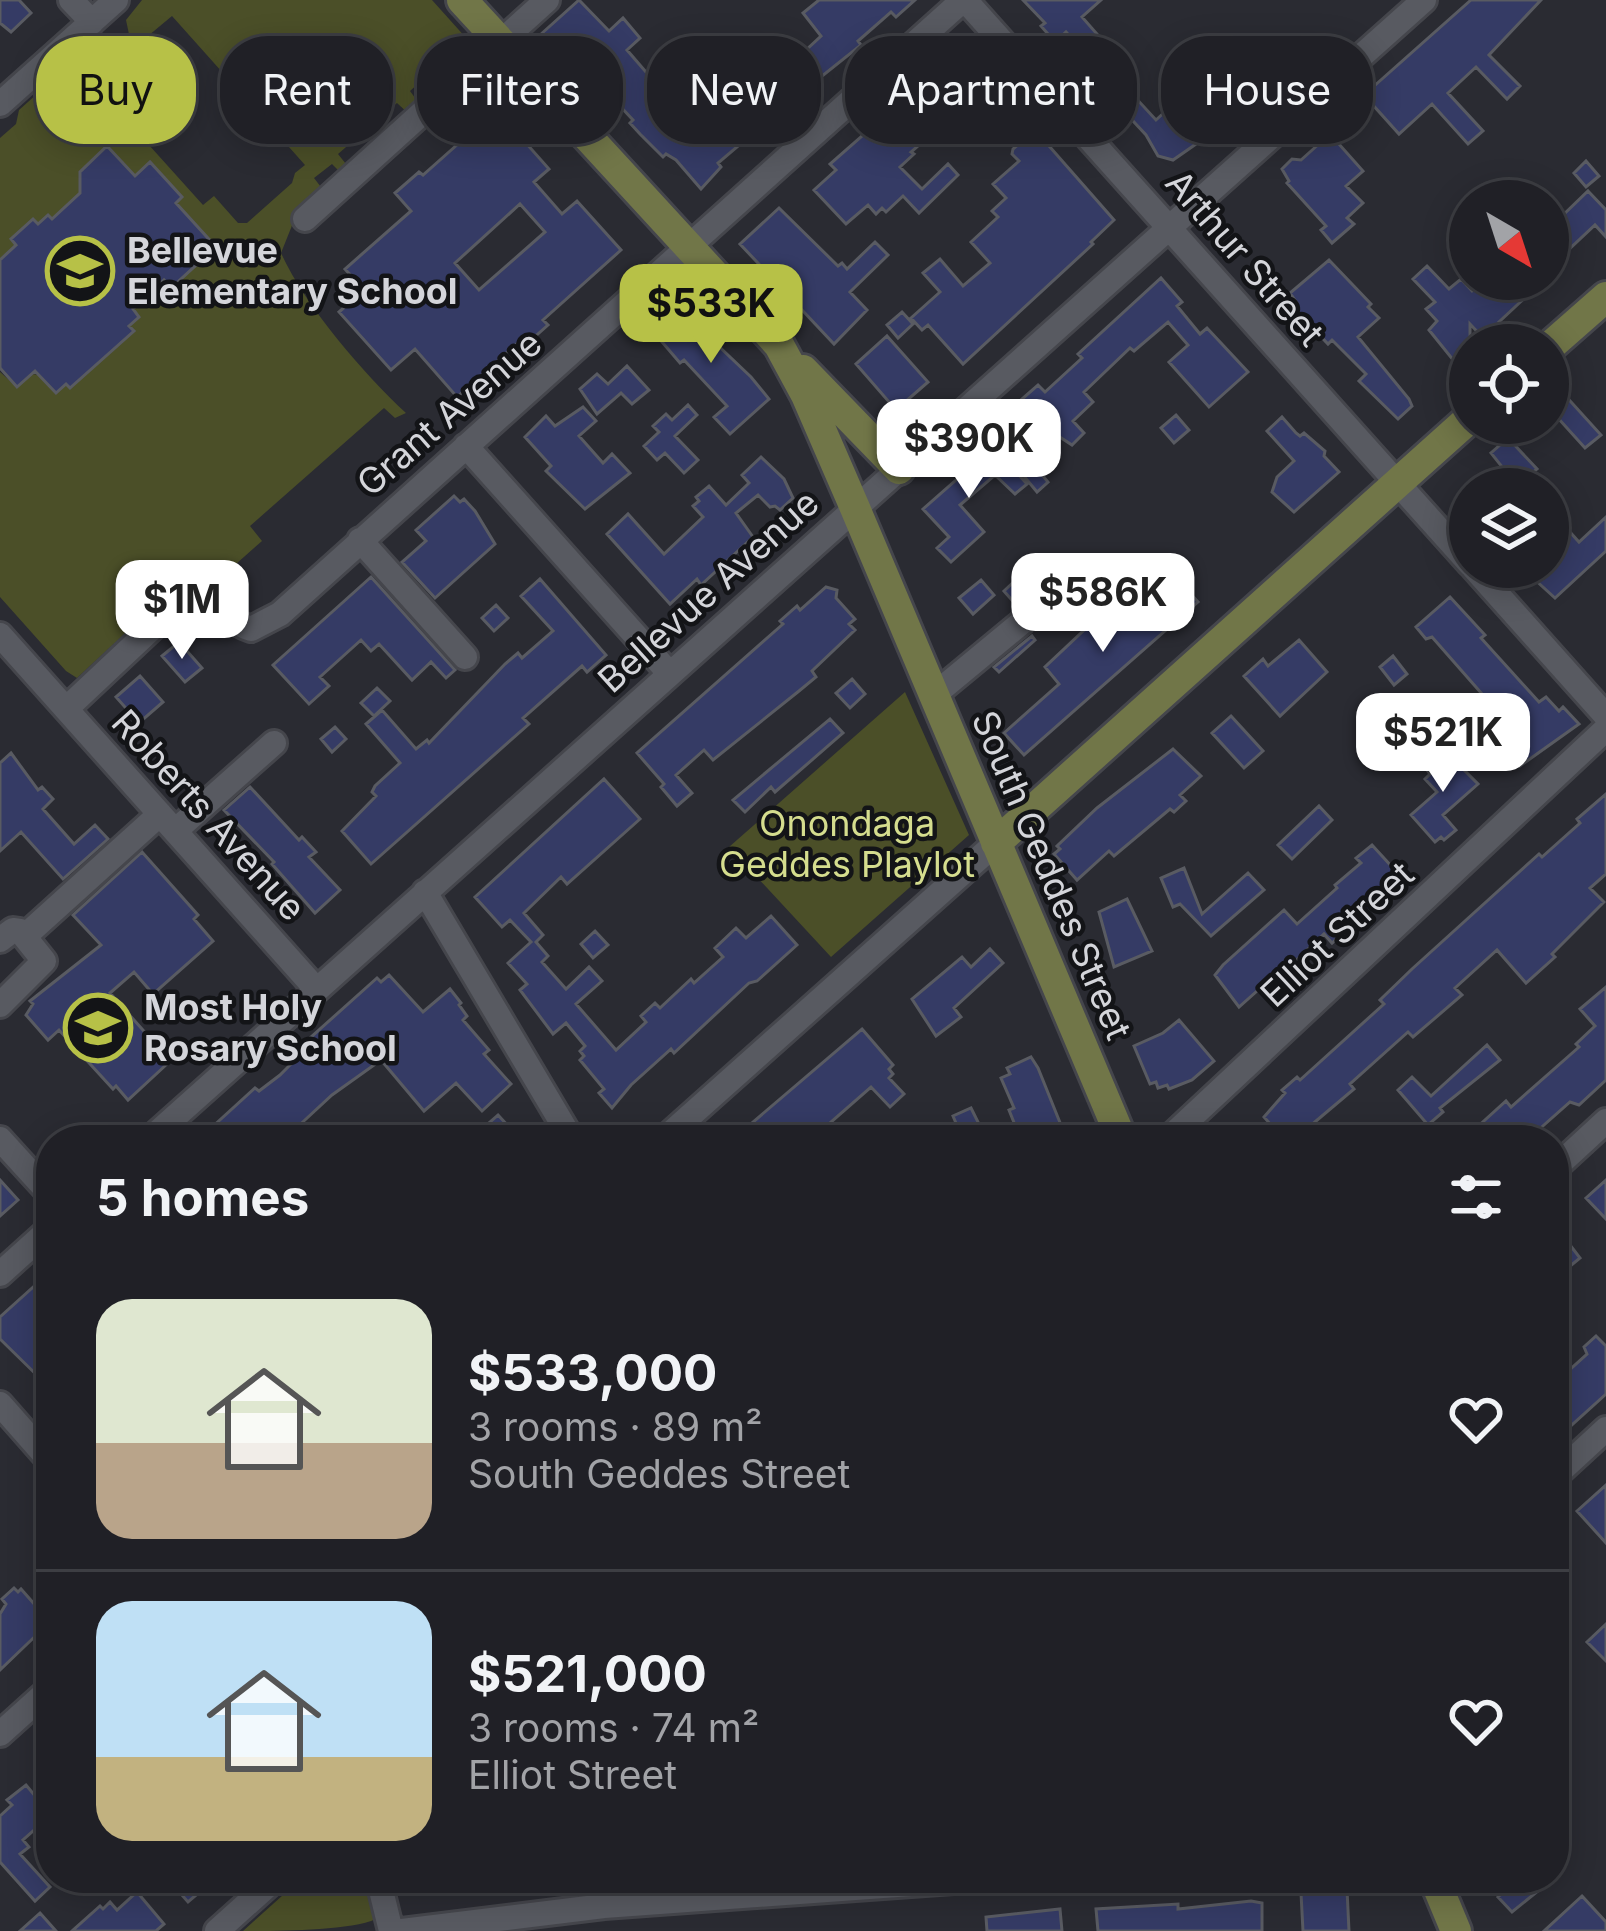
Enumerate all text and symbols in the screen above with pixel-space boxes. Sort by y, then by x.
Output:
chip: Buy [36,36,196,144]
chip: Rent [220,36,393,144]
chip: Filters [417,36,623,144]
chip: New [647,36,821,144]
chip: Apartment [845,36,1137,144]
chip: House [1161,36,1373,144]
street label: Arthur Street [1157,161,1333,355]
north arrow [1449,180,1569,300]
map controls [1449,180,1569,588]
place label: Bellevue Elementary School [127,228,458,313]
school or university icon: Bellevue Elementary School [45,236,115,306]
pin: $533K [627,264,795,366]
text: $533K [647,279,775,326]
street label: Grant Avenue [348,321,550,505]
button: locate [1449,324,1569,444]
pin: $390K [885,399,1053,501]
text: $390K [904,414,1034,461]
button: layers [1449,468,1569,588]
street label: Bellevue Avenue [589,481,827,701]
pin: $586K [1019,553,1187,655]
pin: $1M [124,560,240,662]
text: $586K [1038,568,1168,615]
text: $1M [143,575,221,622]
pin: $521K [1359,693,1527,795]
street label: Roberts Avenue [103,701,315,929]
street label: South Geddes Street [963,704,1141,1046]
text: $521K [1383,708,1503,755]
park label: Onondaga Geddes Playlot [719,801,975,886]
street label: Elliot Street [1251,852,1423,1016]
place label: Most Holy Rosary School [144,985,397,1070]
school or university icon: Most Holy Rosary School [63,993,133,1063]
icon: filters [1443,1164,1509,1230]
text: 5 homes [96,1167,309,1228]
text: $533,000 [468,1342,717,1403]
icon: home [192,1347,336,1491]
icon: heart [1443,1386,1509,1452]
text: 3 rooms · 89 m² [468,1403,762,1450]
text: South Geddes Street [468,1450,850,1497]
text: $521,000 [468,1643,707,1704]
icon: home [192,1649,336,1793]
icon: heart [1443,1688,1509,1754]
text: 3 rooms · 74 m² [468,1704,759,1751]
text: Elliot Street [468,1751,677,1798]

